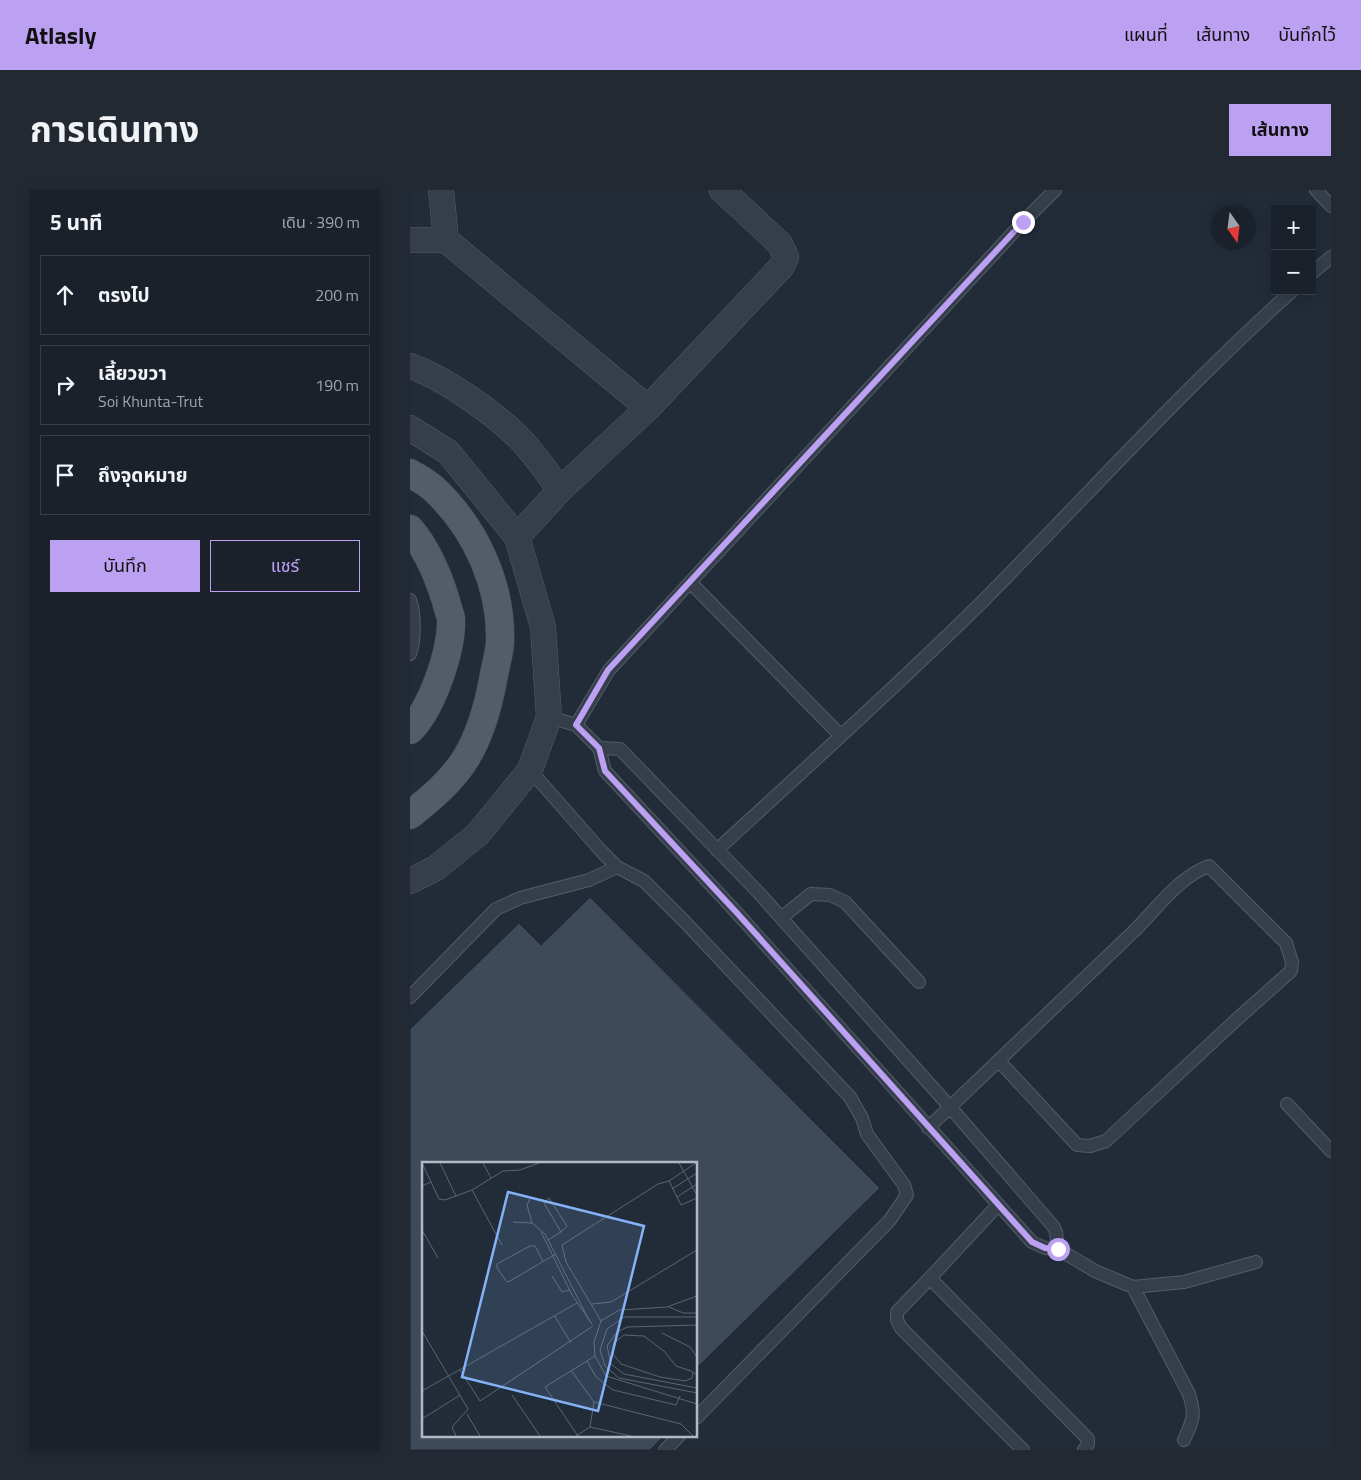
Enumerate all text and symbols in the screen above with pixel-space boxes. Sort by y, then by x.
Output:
text: Atlasly [25,17,96,53]
text: แผนที่ [1124,21,1168,48]
text: เส้นทาง [1196,21,1250,48]
text: บันทึกไว้ [1278,21,1336,48]
text: การเดินทาง [30,102,199,156]
button: เส้นทาง [1229,104,1331,156]
north arrow [1211,205,1256,250]
map controls [1271,205,1316,295]
button: + [1271,205,1316,250]
text: 5 นาที [50,206,103,238]
text: เดิน · 390 m [281,210,360,234]
route end [1012,211,1035,234]
button: − [1271,250,1316,295]
text: ตรงไป [98,280,150,309]
icon: ahead [51,281,79,309]
text: 200 m [315,283,359,307]
text: เลี้ยวขวา [98,358,167,387]
icon: right [51,371,79,399]
text: 190 m [315,373,359,397]
text: Soi Khunta-Trut [98,389,203,413]
text: ถึงจุดหมาย [98,460,188,489]
icon: arrive [51,461,79,489]
button: บันทึก [50,540,200,592]
button: แชร์ [210,540,360,592]
inset map [422,1162,698,1438]
route start [1047,1238,1070,1261]

